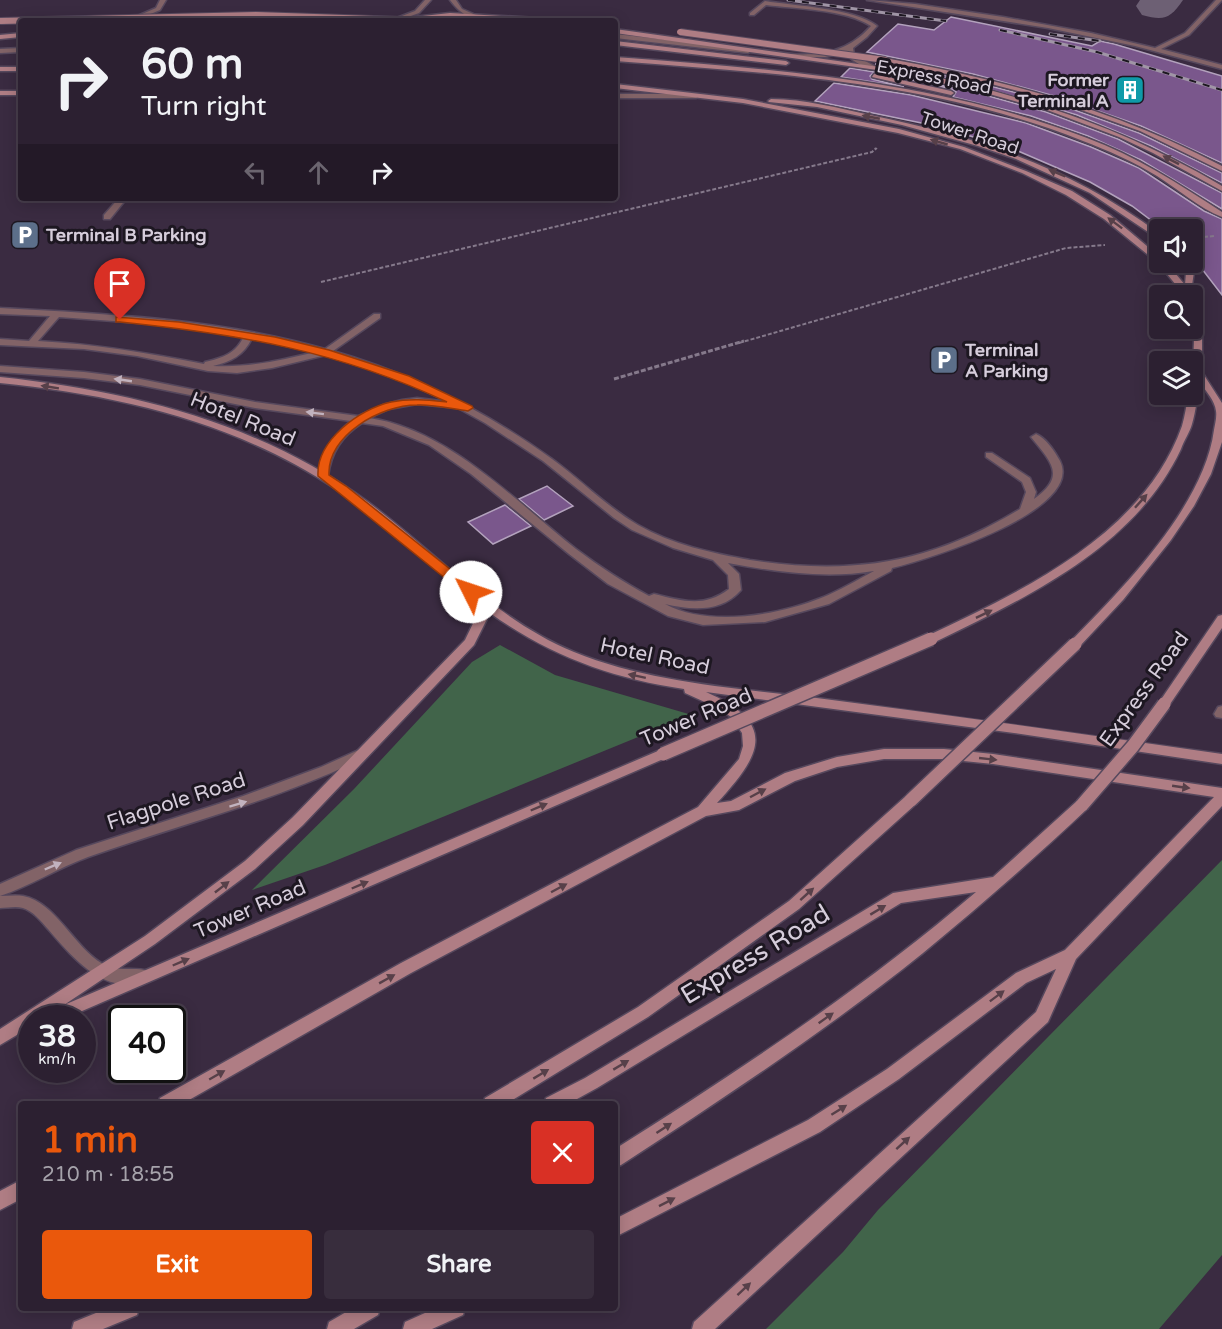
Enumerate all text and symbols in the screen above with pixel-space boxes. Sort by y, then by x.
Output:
text: 60 m [141,39,243,90]
icon: right [42,42,120,120]
street label: Express Road [875,55,993,99]
place label: Former Terminal A [1016,69,1110,112]
building icon: Former Terminal A [1114,74,1146,106]
text: Turn right [141,90,267,123]
street label: Tower Road [918,107,1022,159]
one-way arrow [862,112,881,121]
one-way arrow [930,137,948,146]
one-way arrow [1162,155,1179,165]
icon: left [239,156,272,189]
icon: ahead [302,156,335,189]
icon: right [365,156,398,189]
one-way arrow [1049,169,1066,178]
one-way arrow [1107,218,1122,230]
parking icon: Terminal B Parking [9,219,41,251]
map controls [1149,219,1203,405]
button: sound [1149,219,1203,273]
place label: Terminal B Parking [45,224,207,246]
pin [94,258,145,320]
icon: arrive [103,267,136,300]
button: search [1149,285,1203,339]
place label: Terminal A Parking [964,339,1048,382]
parking icon: Terminal A Parking [928,344,960,376]
button: layers [1149,351,1203,405]
one-way arrow [114,375,133,385]
one-way arrow [41,382,60,391]
street label: Hotel Road [186,387,299,452]
one-way arrow [306,408,325,418]
one-way arrow [1134,494,1147,509]
position arrow [439,560,503,624]
one-way arrow [975,609,992,618]
street label: Express Road [1094,627,1194,752]
street label: Hotel Road [598,633,712,680]
one-way arrow [628,671,647,680]
street label: Tower Road [637,683,756,752]
one-way arrow [979,754,998,763]
street label: Flagpole Road [104,767,249,836]
one-way arrow [1172,783,1191,792]
one-way arrow [750,788,767,798]
one-way arrow [229,798,247,808]
one-way arrow [531,803,548,812]
one-way arrow [44,861,62,870]
street label: Tower Road [191,875,310,944]
one-way arrow [352,880,370,890]
one-way arrow [214,881,230,894]
one-way arrow [551,883,568,893]
one-way arrow [799,887,814,901]
street label: Express Road [675,898,835,1011]
one-way arrow [870,904,886,915]
one-way arrow [173,957,191,967]
one-way arrow [379,974,396,984]
one-way arrow [989,990,1005,1002]
speed limit sign: 40 [108,1005,186,1083]
one-way arrow [817,1012,833,1024]
text: 38 [38,1018,76,1055]
text: km/h [38,1050,76,1068]
one-way arrow [613,1060,630,1070]
one-way arrow [533,1068,549,1079]
one-way arrow [209,1070,226,1080]
one-way arrow [831,1105,847,1116]
text: 1 min [42,1119,138,1162]
button: close [531,1121,594,1184]
one-way arrow [656,1122,672,1133]
one-way arrow [895,1137,910,1150]
text: 210 m · 18:55 [42,1163,174,1187]
one-way arrow [659,1197,676,1207]
button: Exit [42,1230,312,1299]
button: Share [324,1230,594,1299]
one-way arrow [736,1283,751,1296]

